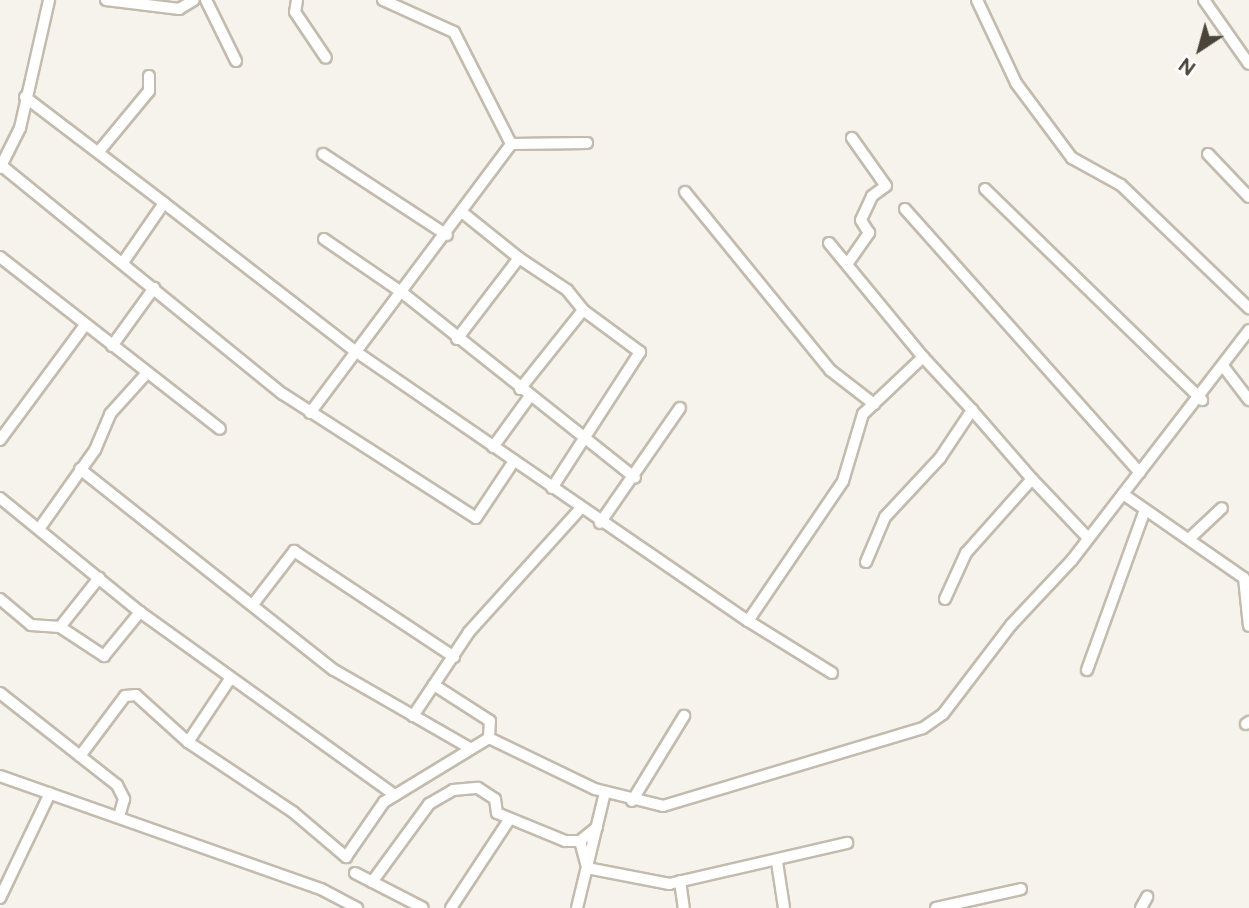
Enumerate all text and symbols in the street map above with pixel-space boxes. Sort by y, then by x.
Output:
north arrow [1165,14,1235,84]
text: N [1175,53,1200,80]

